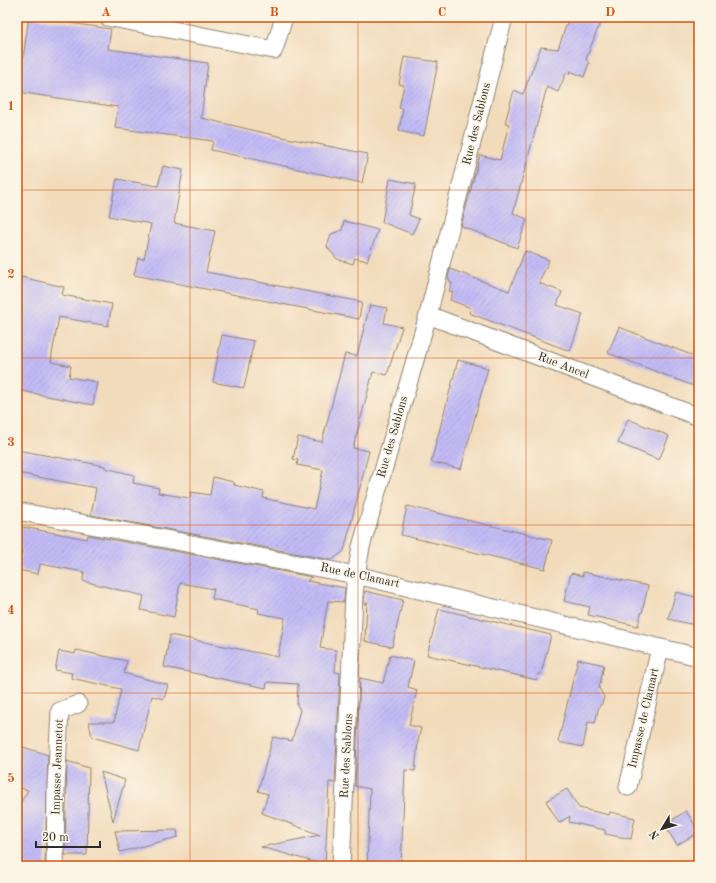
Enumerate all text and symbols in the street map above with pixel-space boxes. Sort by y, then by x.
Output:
text: A [101,6,111,19]
text: B [269,6,279,19]
text: C [438,6,446,19]
text: D [605,6,615,19]
street label: Rue des Sablons [461,81,493,167]
text: 1 [7,100,15,113]
text: 2 [7,268,15,281]
street label: Rue Ancel [536,351,590,381]
street label: Rue des Sablons [376,395,410,479]
text: 3 [7,436,15,449]
street label: Rue de Clamart [319,562,401,590]
text: 4 [7,604,15,617]
street label: Impasse de Clamart [627,667,661,769]
street label: Rue des Sablons [339,713,355,799]
street label: Impasse Jeannetot [50,719,66,815]
text: 5 [7,772,15,785]
north arrow [642,809,682,849]
scale bar [36,823,100,849]
text: N [648,827,662,841]
text: 20 m [42,832,69,844]

